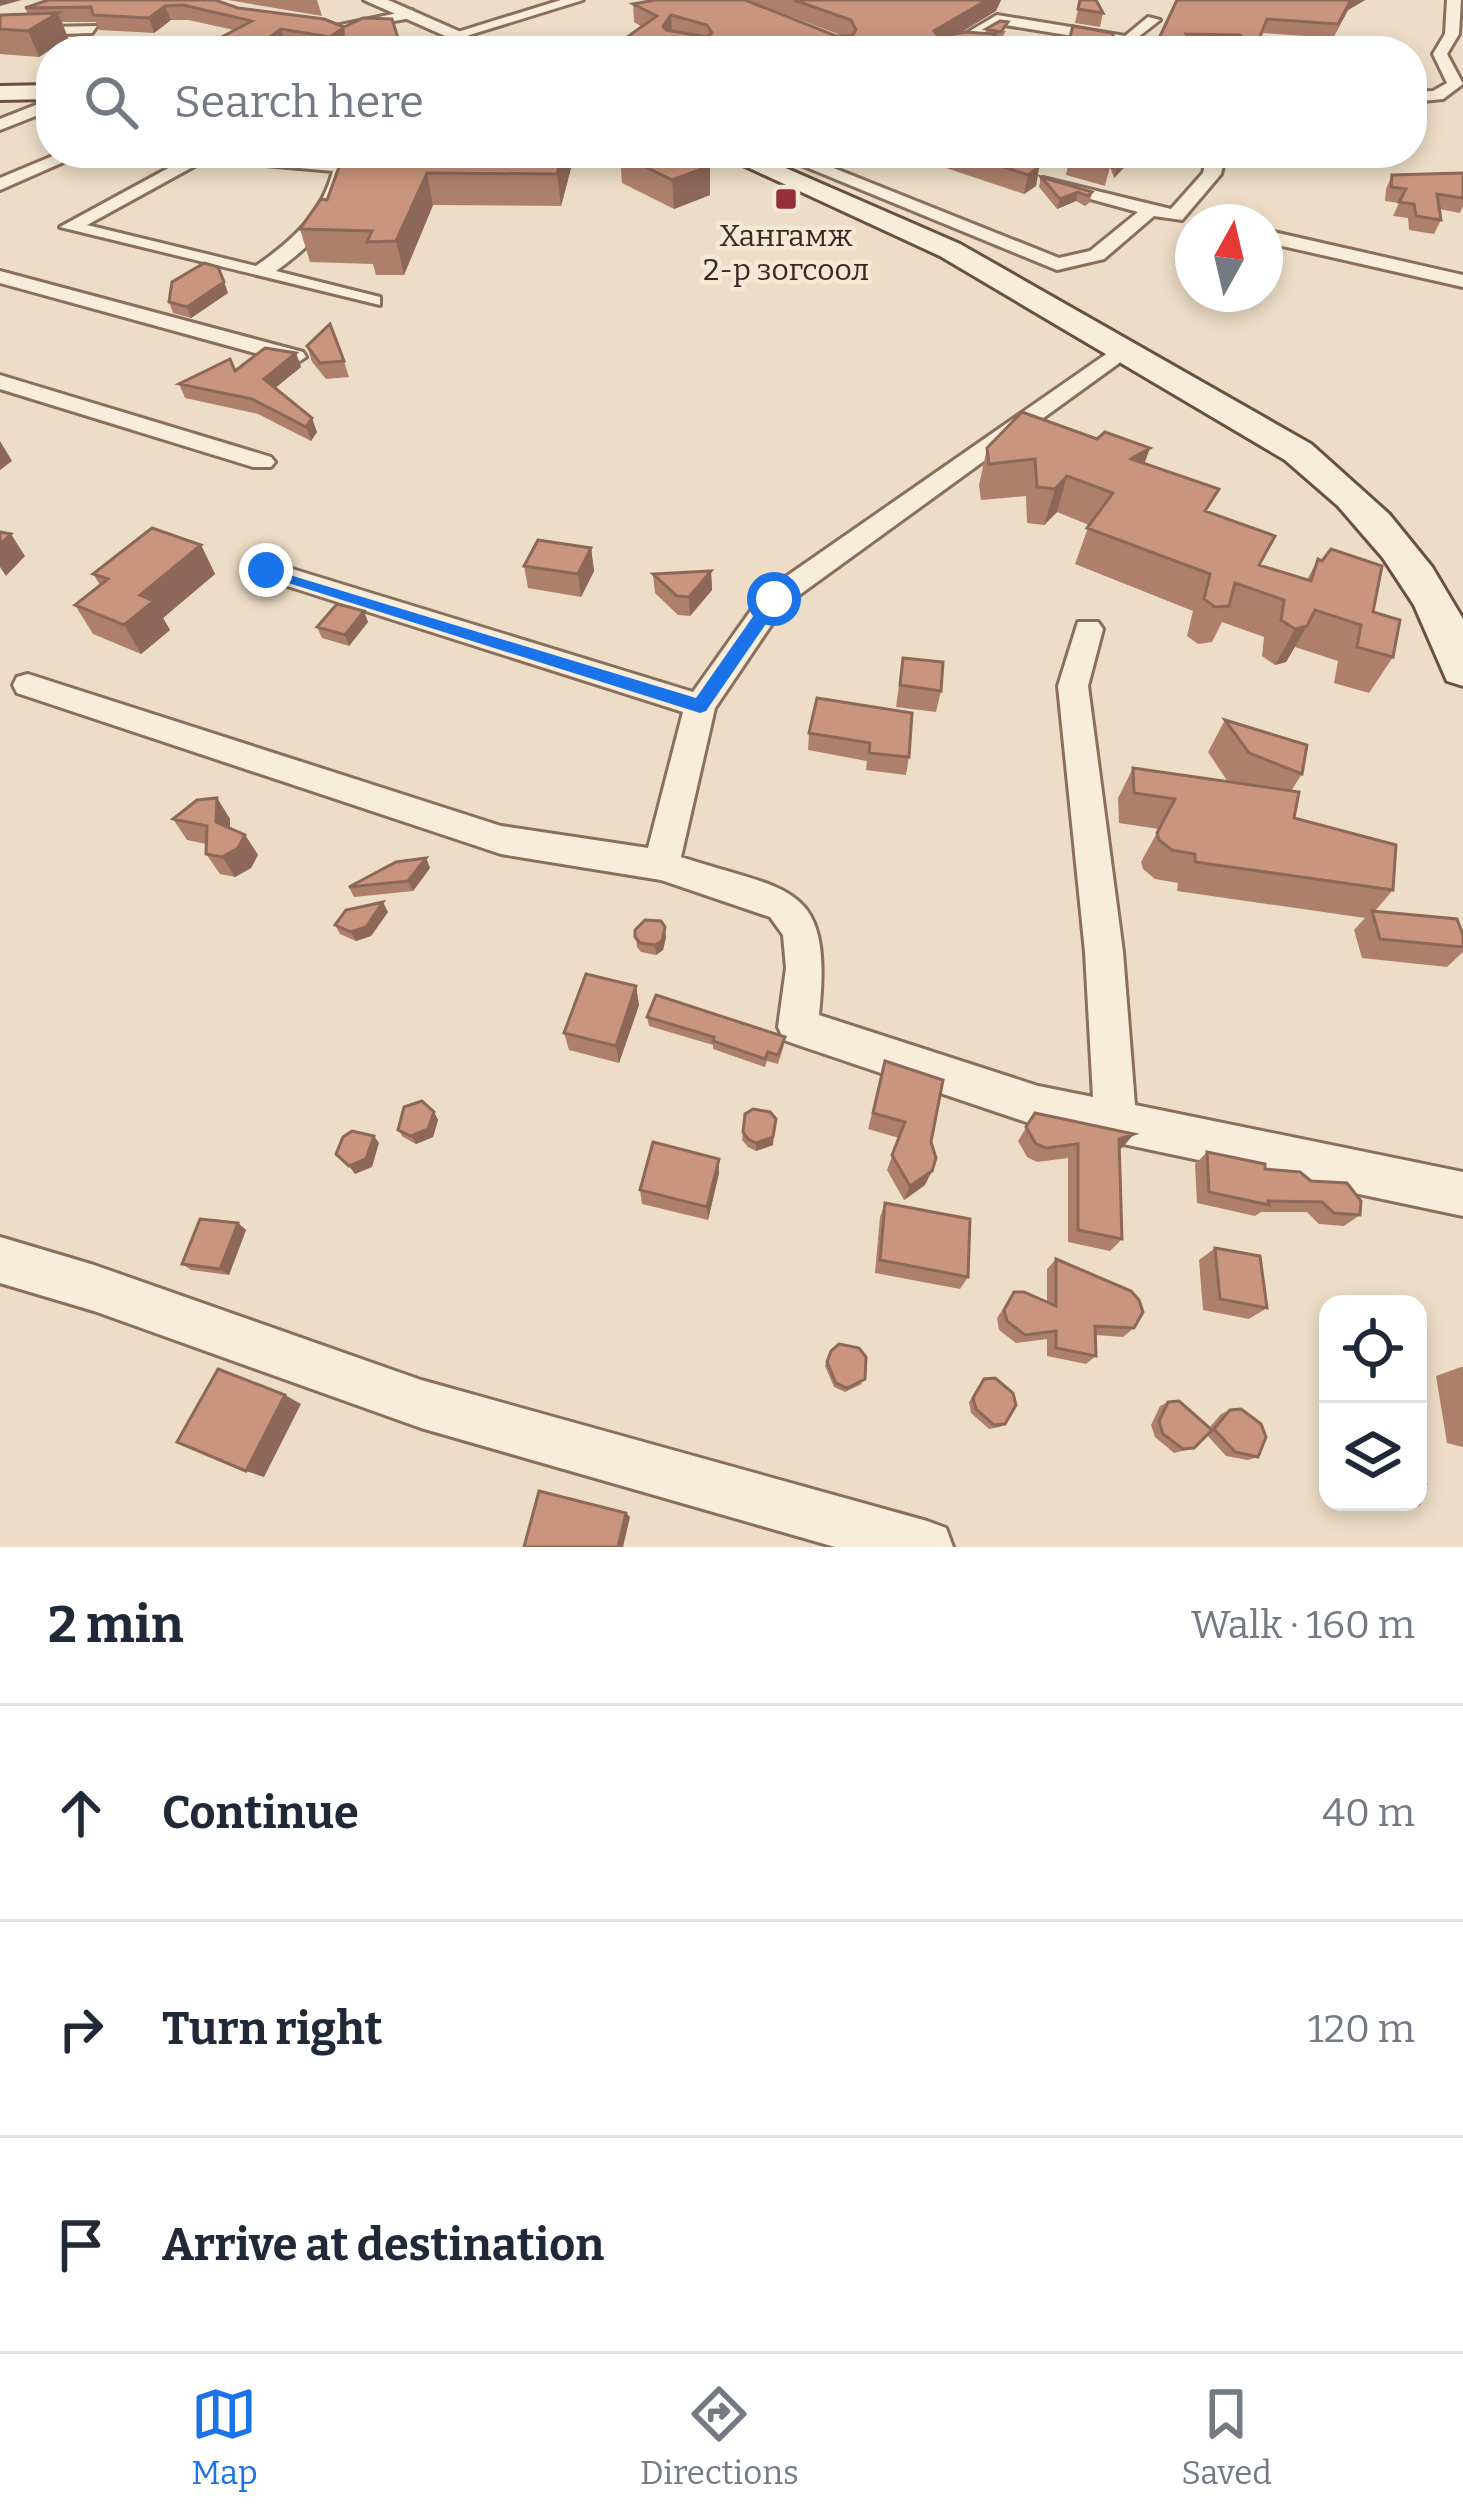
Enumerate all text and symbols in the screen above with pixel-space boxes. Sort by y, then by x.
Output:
search box [36,36,1427,168]
icon: search [78,69,144,135]
text: Search here [174,75,424,129]
marker: Хангамж 2-р зогсоол [773,186,799,212]
north arrow [1175,204,1283,312]
place label: Хангамж 2-р зогсоол [703,218,869,288]
route end [239,543,293,597]
route start [747,572,801,626]
map controls [1319,1295,1427,1511]
button: locate [1319,1295,1427,1403]
button: layers [1319,1403,1427,1511]
text: 2 min [48,1594,184,1656]
text: Walk · 160 m [1191,1602,1415,1648]
icon: ahead [48,1780,114,1846]
text: Continue [162,1786,359,1840]
text: 40 m [1322,1790,1415,1836]
icon: right [48,1996,114,2062]
text: Turn right [162,2002,382,2056]
text: 120 m [1308,2006,1415,2052]
icon: arrive [48,2212,114,2278]
text: Arrive at destination [162,2218,604,2272]
tab: Map [191,2381,258,2493]
tab: Directions [640,2381,799,2493]
tab: Saved [1181,2381,1272,2493]

